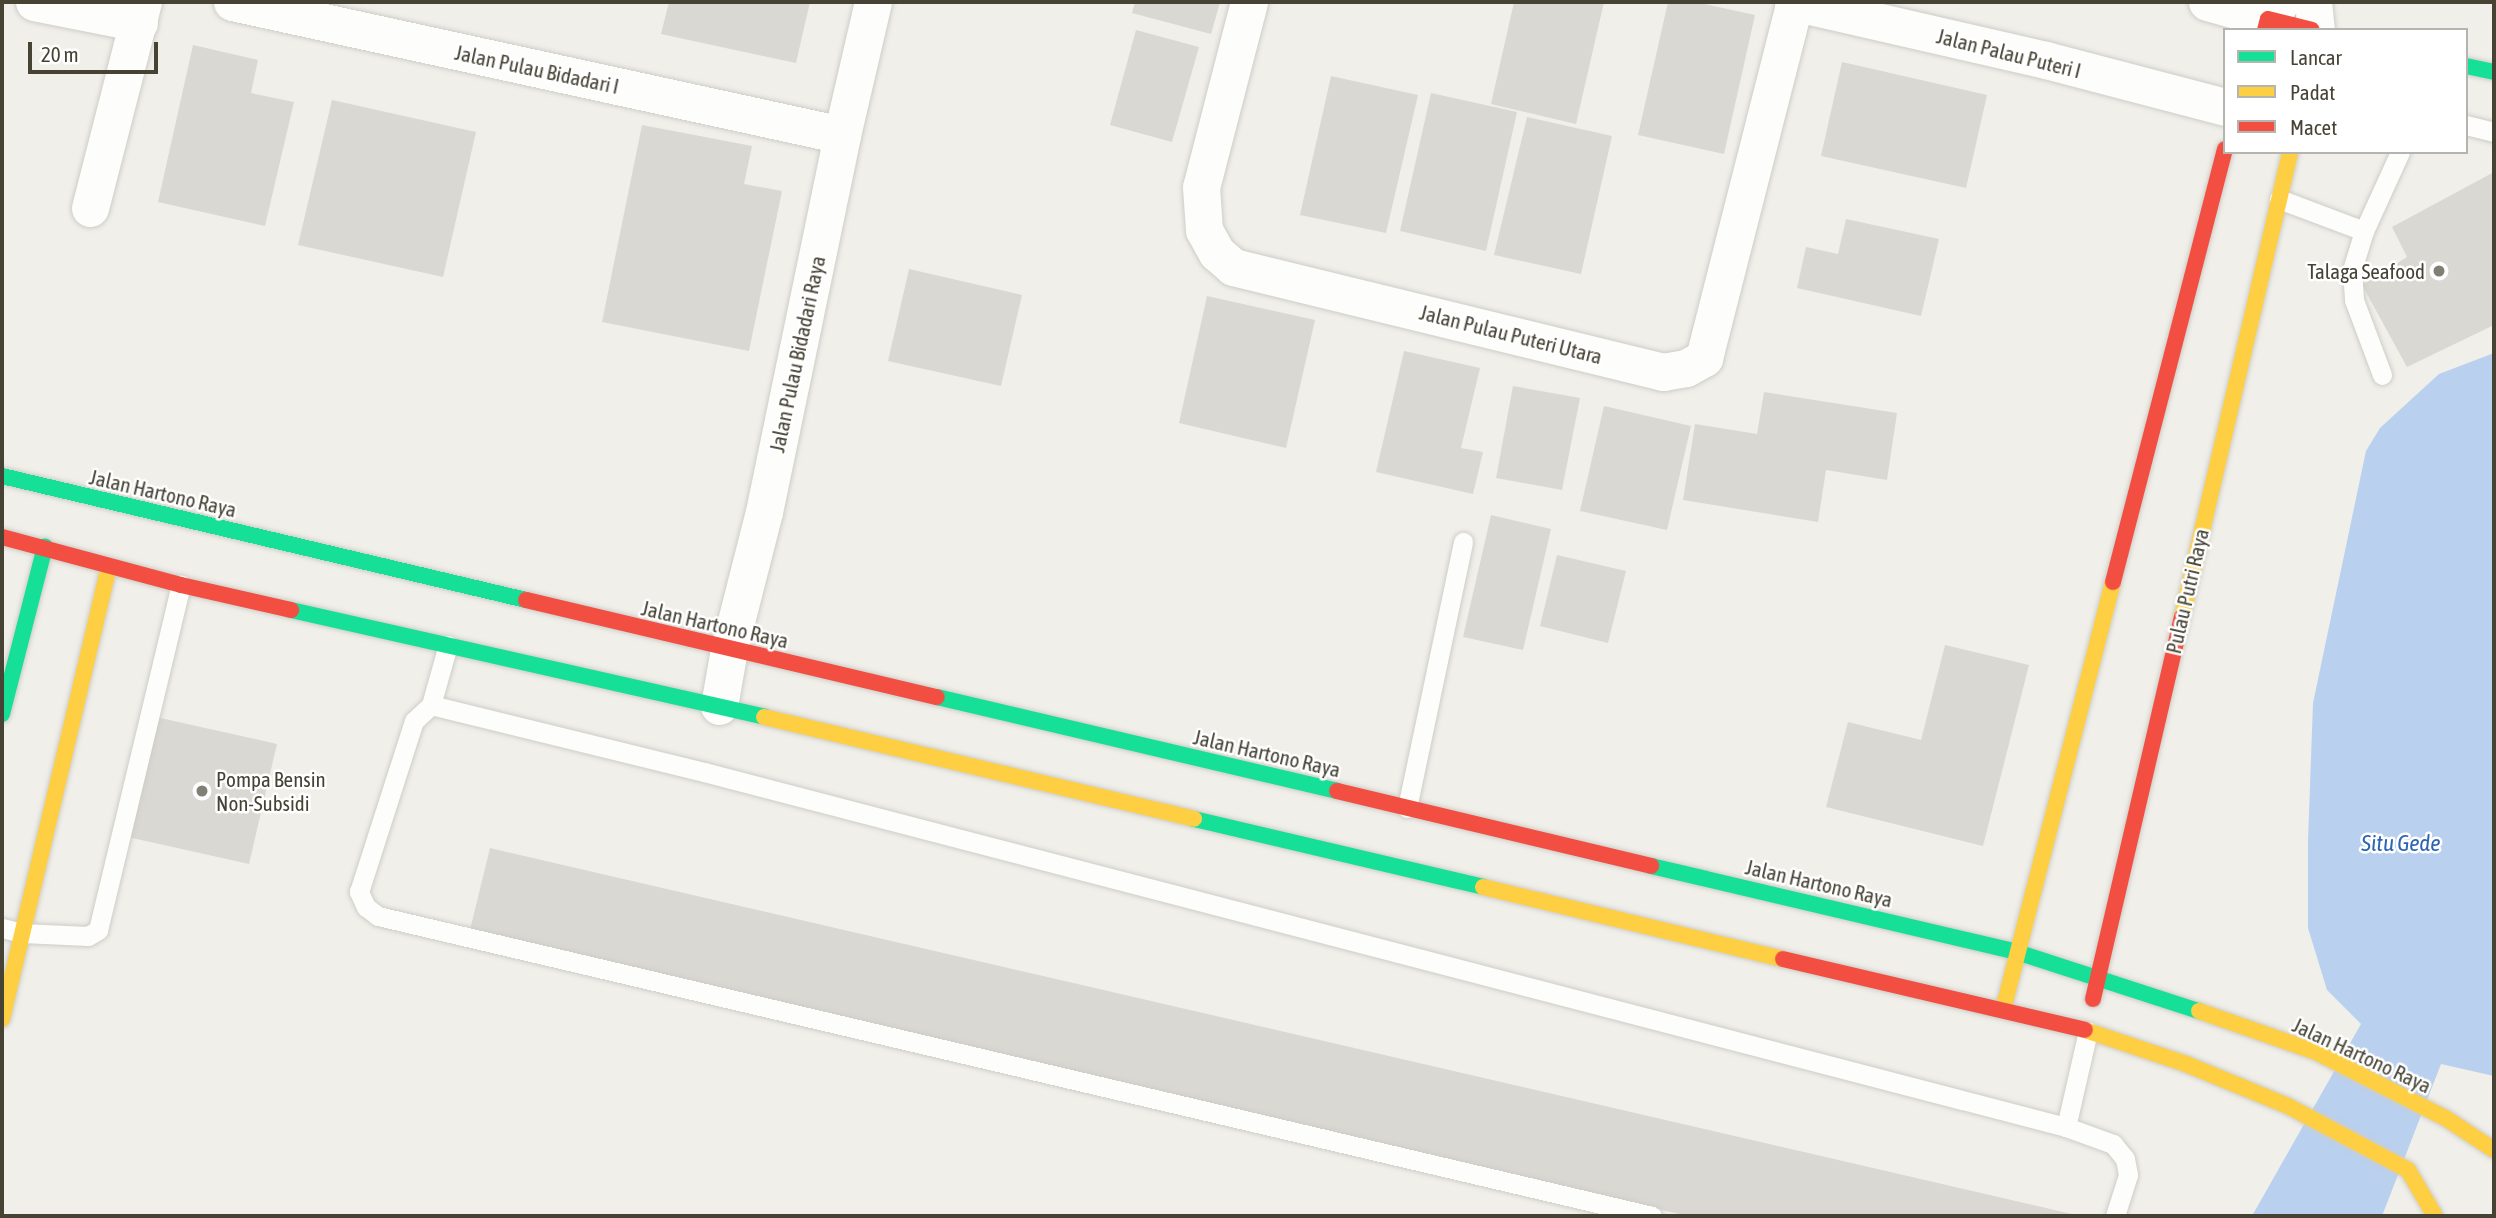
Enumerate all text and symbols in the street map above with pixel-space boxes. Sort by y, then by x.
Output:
street label: Jalan Palau Puteri I [1934,23,2084,83]
scale bar [32,28,161,72]
legend [2223,28,2468,154]
street label: Jalan Pulau Bidadari I [453,39,621,99]
text: 20 m [41,42,79,66]
text: Lancar [2290,45,2342,69]
text: Padat [2290,80,2335,104]
text: Macet [2290,115,2337,139]
street label: Jalan Pulau Bidadari Raya [764,253,830,455]
place label: Talaga Seafood [2307,258,2425,284]
marker: Talaga Seafood [2431,263,2447,279]
street label: Jalan Pulau Puteri Utara [1417,299,1605,369]
street label: Jalan Hartono Raya [87,464,239,522]
street label: Pulau Putri Raya [2160,526,2214,656]
street label: Jalan Hartono Raya [639,595,791,653]
street label: Jalan Hartono Raya [1191,724,1343,782]
place label: Pompa Bensin Non-Subsidi [216,766,326,816]
marker: Pompa Bensin Non-Subsidi [194,783,210,799]
water label: Situ Gede [2361,829,2441,857]
street label: Jalan Hartono Raya [1743,854,1895,912]
street label: Jalan Hartono Raya [2289,1012,2435,1098]

